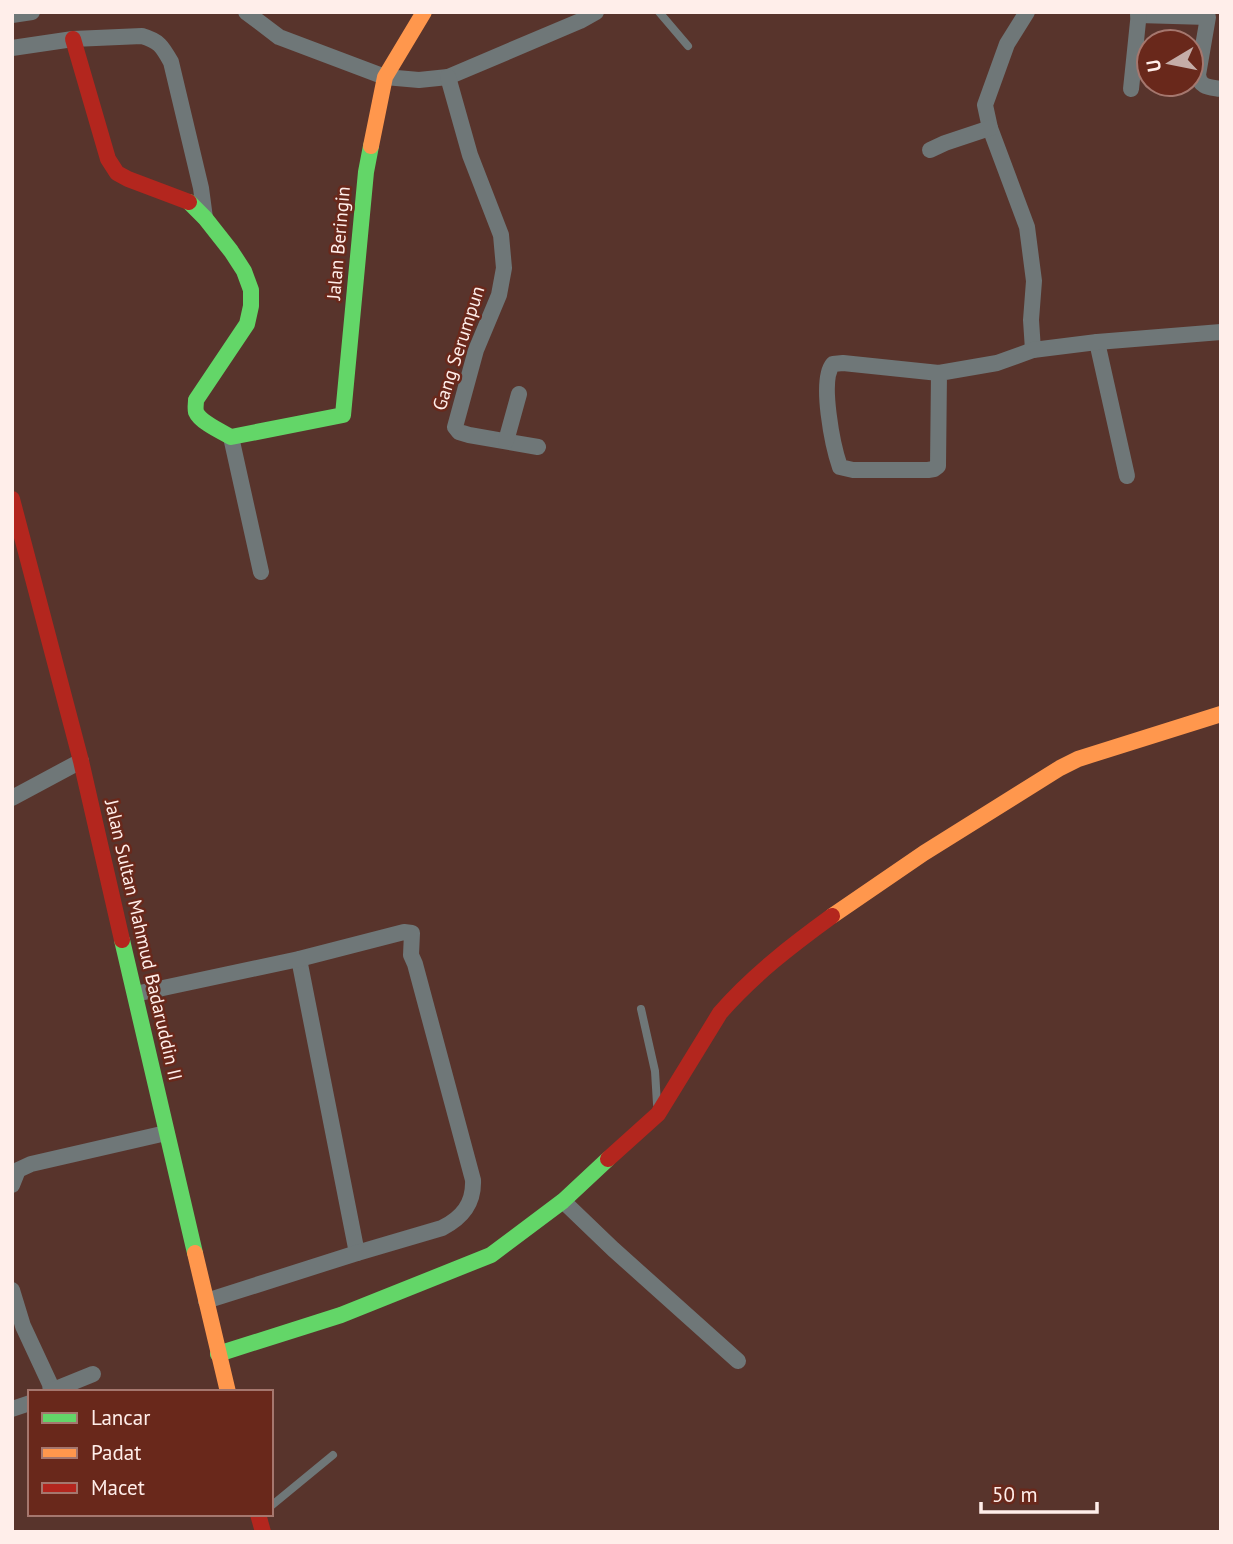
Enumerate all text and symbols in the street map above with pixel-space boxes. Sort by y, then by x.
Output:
north arrow [1135,28,1205,98]
text: U [1140,58,1166,74]
street label: Jalan Beringin [321,185,355,302]
street label: Gang Serumpun [427,283,489,413]
street label: Jalan Sultan Mahmud Badaruddin II [100,796,188,1083]
legend [28,1390,273,1516]
text: Lancar [91,1404,150,1431]
text: Padat [91,1439,141,1466]
scale bar [981,1470,1096,1514]
text: Macet [91,1474,145,1501]
text: 50 m [992,1481,1038,1508]

